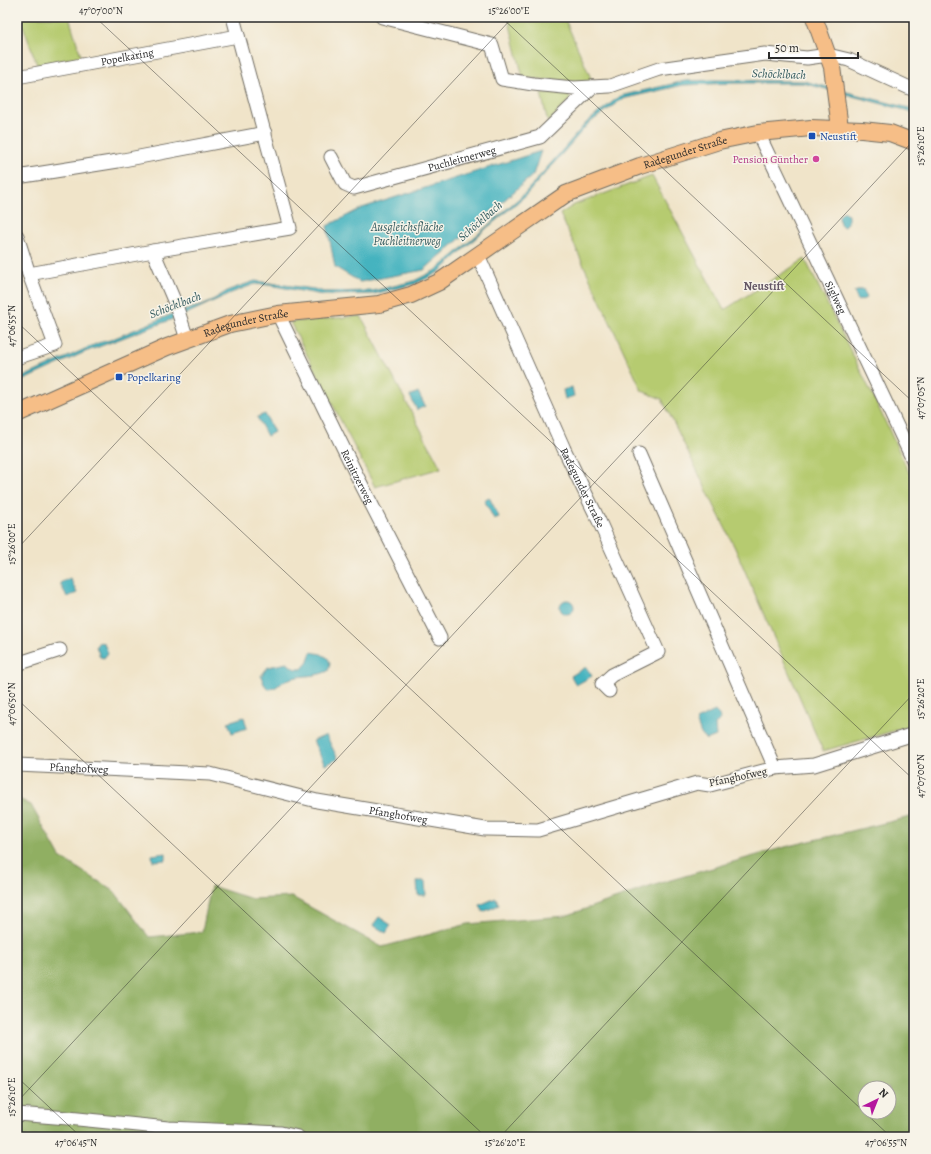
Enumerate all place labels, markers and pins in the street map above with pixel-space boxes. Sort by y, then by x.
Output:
place label: Neustift [820,129,857,144]
marker: Neustift [807,131,817,141]
place label: Pension Günther [733,152,808,167]
marker: Pension Günther [811,154,821,164]
place label: Popelkaring [127,370,181,385]
marker: Popelkaring [114,372,124,382]

